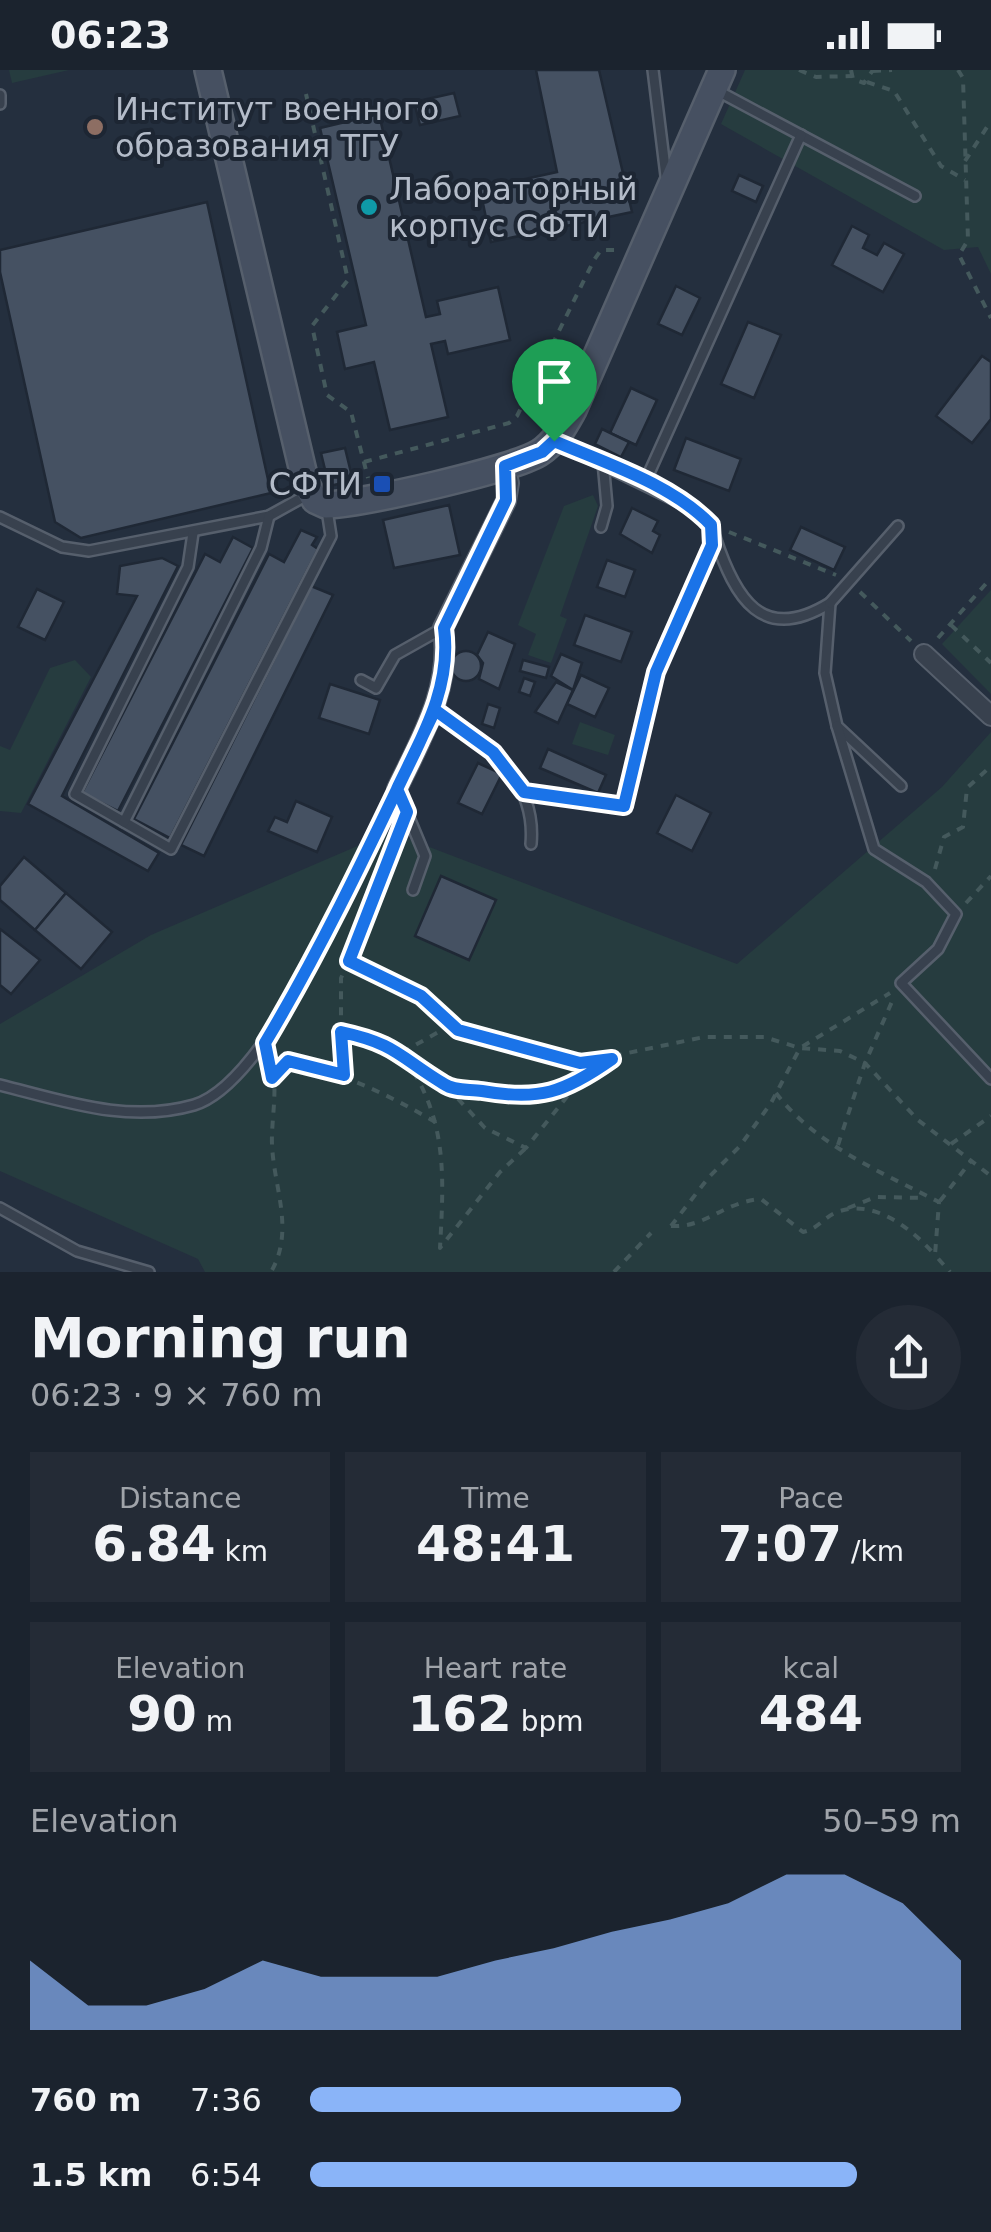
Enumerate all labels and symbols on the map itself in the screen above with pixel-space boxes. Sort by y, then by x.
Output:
place label: Институт военного образования ТГУ [115,90,439,165]
marker: Институт военного образования ТГУ [84,116,106,138]
place label: Лабораторный корпус СФТИ [389,170,637,245]
marker: Лабораторный корпус СФТИ [358,196,380,218]
pin [512,339,597,442]
place label: СФТИ [269,465,362,503]
marker: СФТИ [371,473,393,495]

